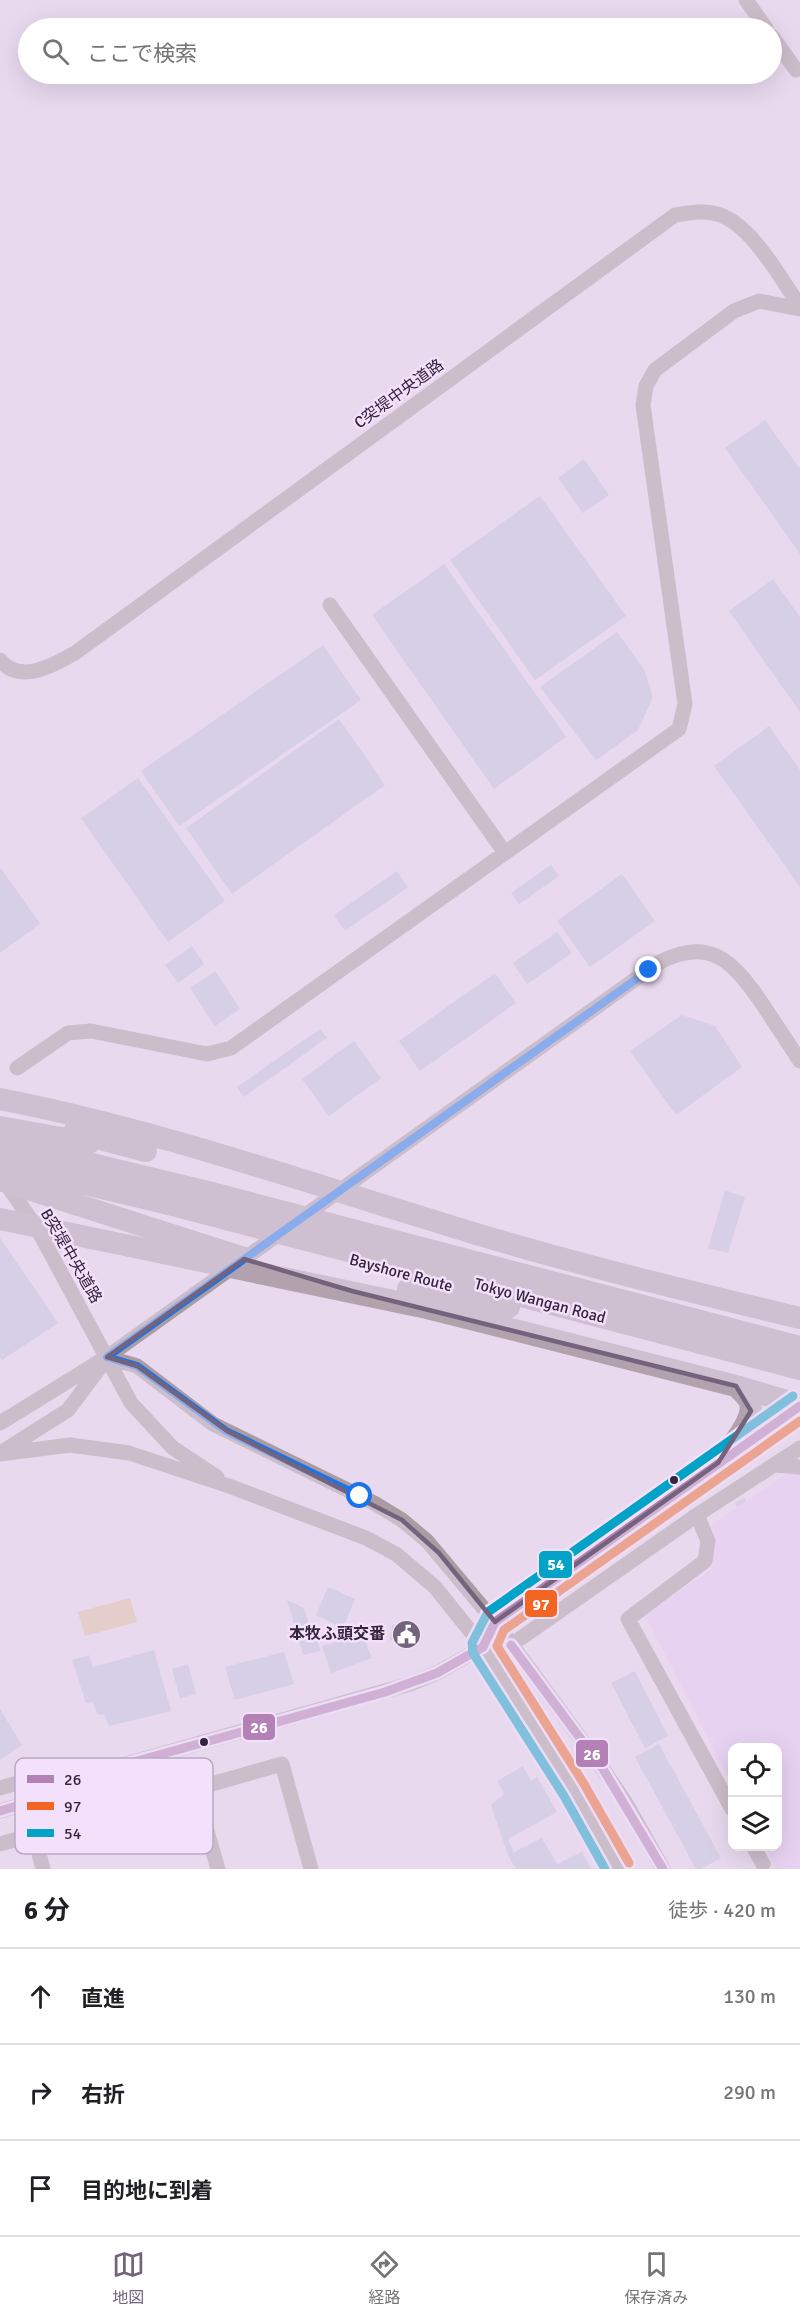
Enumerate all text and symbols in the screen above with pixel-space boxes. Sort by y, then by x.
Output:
search box [18,18,782,84]
icon: search [39,35,72,68]
text: ここで検索 [87,40,197,67]
street label: C突堤中央道路 [350,355,448,433]
route end [635,956,661,982]
street label: B突堤中央道路 [36,1205,106,1307]
street label: Bayshore Route [347,1250,455,1296]
street label: Tokyo Wangan Road [472,1274,608,1328]
unlabelled marker [668,1474,680,1486]
route start [346,1482,372,1508]
line badge: 54 [538,1550,573,1579]
text: 54 [547,1555,565,1575]
line badge: 97 [524,1589,558,1618]
text: 97 [532,1595,550,1615]
public building icon: 本牧ふ頭交番 [390,1618,422,1650]
place label: 本牧ふ頭交番 [289,1624,385,1644]
line badge: 26 [242,1713,276,1741]
text: 26 [250,1718,268,1738]
unlabelled marker [198,1736,210,1748]
line badge: 26 [575,1739,609,1768]
map controls [728,1743,782,1851]
button: locate [728,1743,782,1797]
text: 26 [583,1745,601,1765]
legend [15,1758,213,1854]
text: 26 [64,1770,81,1790]
text: 97 [64,1797,81,1817]
button: layers [728,1797,782,1851]
text: 54 [64,1824,82,1844]
text: 6 分 [24,1895,70,1927]
text: 徒歩 · 420 m [668,1898,776,1923]
icon: ahead [24,1980,57,2013]
text: 130 m [723,1984,776,2009]
text: 直進 [81,1985,125,2012]
icon: right [24,2076,57,2109]
text: 290 m [723,2080,776,2105]
text: 右折 [81,2081,125,2108]
icon: arrive [24,2172,57,2205]
text: 目的地に到着 [81,2177,213,2204]
tab: 地図 [112,2248,145,2308]
tab: 経路 [368,2248,401,2308]
tab: 保存済み [624,2248,688,2308]

